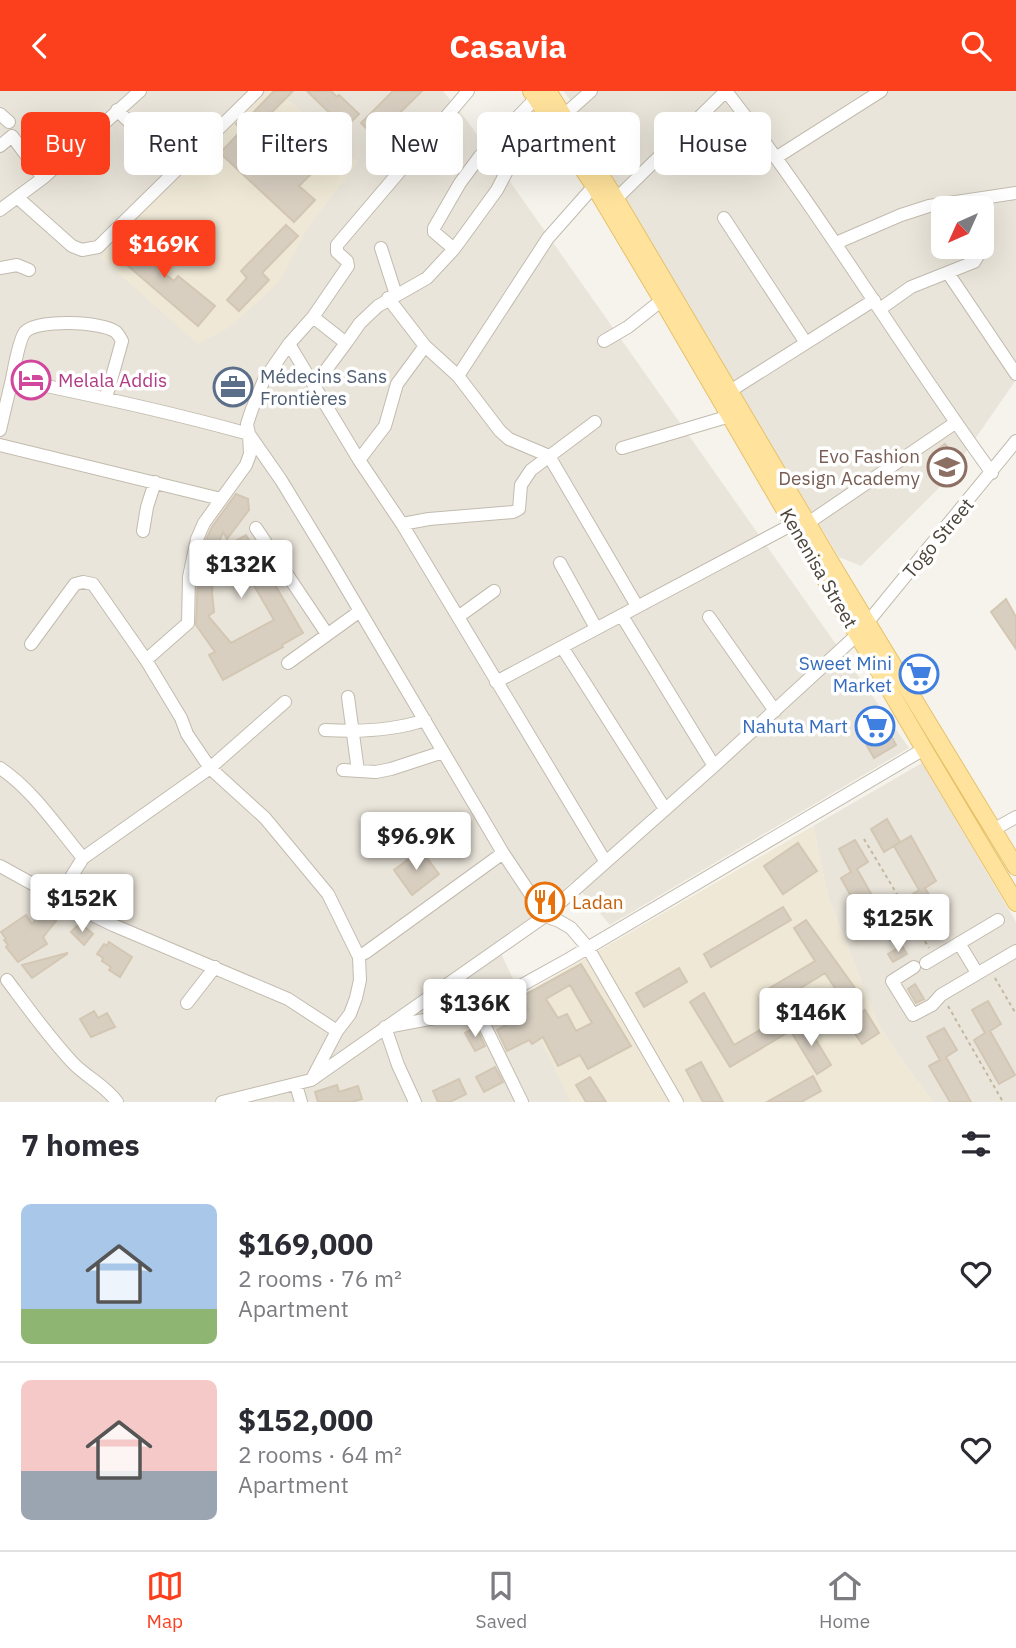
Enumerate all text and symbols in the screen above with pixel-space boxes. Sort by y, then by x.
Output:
text: Casavia [449,25,567,67]
icon: back [21,27,59,65]
icon: search [957,27,995,65]
chip: Buy [21,112,110,175]
chip: Rent [124,112,223,175]
chip: Filters [237,112,352,175]
chip: New [366,112,463,175]
chip: Apartment [477,112,640,175]
chip: House [654,112,771,175]
north arrow [931,196,994,259]
map controls [931,196,994,259]
pin: $169K [115,221,213,280]
text: $169K [128,228,200,258]
hotel icon: Melala Addis [10,359,52,401]
place label: Médecins Sans Frontières [260,364,387,410]
office icon: Médecins Sans Frontières [212,366,254,408]
place label: Melala Addis [58,368,167,392]
place label: Evo Fashion Design Academy [778,444,921,490]
school or university icon: Evo Fashion Design Academy [926,446,968,488]
street label: Togo Street [897,493,979,583]
street label: Kenenisa Street [775,504,863,632]
pin: $132K [192,540,290,600]
text: $132K [205,548,277,578]
place label: Sweet Mini Market [799,651,892,697]
supermarket icon: Sweet Mini Market [898,653,940,695]
supermarket icon: Nahuta Mart [854,705,896,747]
place label: Nahuta Mart [742,714,848,738]
pin: $96.9K [359,813,473,872]
text: $96.9K [377,820,455,850]
pin: $152K [33,875,131,934]
restaurant icon: Ladan [524,881,566,923]
text: $152K [46,882,118,912]
place label: Ladan [572,890,624,914]
pin: $125K [849,895,947,954]
text: $125K [862,902,934,932]
pin: $136K [426,979,524,1039]
text: $136K [439,987,511,1017]
pin: $146K [762,989,860,1048]
text: $146K [775,996,847,1026]
text: 7 homes [21,1125,140,1164]
icon: filters [957,1125,995,1163]
text: $169,000 [238,1224,373,1263]
icon: home [77,1232,161,1316]
icon: heart [957,1255,995,1293]
text: 2 rooms · 76 m² [238,1263,402,1293]
text: Apartment [238,1293,349,1323]
text: $152,000 [238,1400,373,1439]
icon: home [77,1408,161,1492]
icon: heart [957,1431,995,1469]
text: 2 rooms · 64 m² [238,1439,402,1469]
text: Apartment [238,1469,349,1499]
tab: Map [146,1567,184,1633]
tab: Saved [476,1567,527,1633]
tab: Home [819,1567,870,1633]

